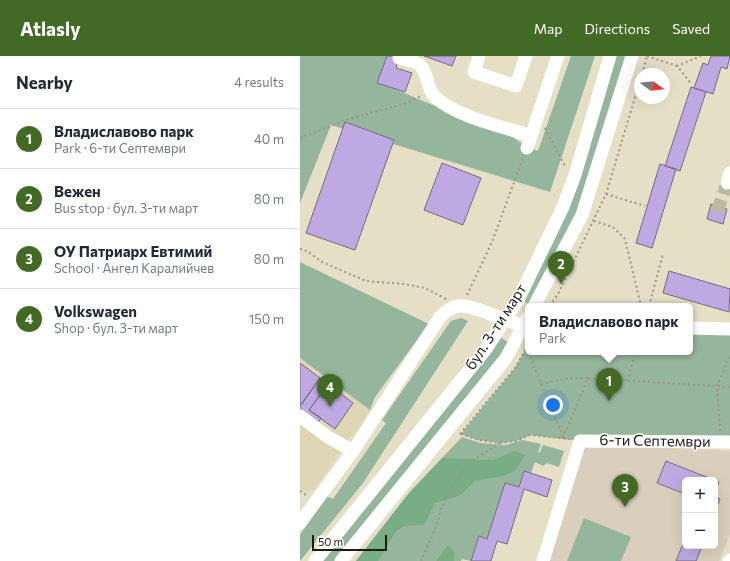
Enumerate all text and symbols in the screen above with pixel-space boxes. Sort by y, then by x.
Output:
text: Atlasly [20,17,81,40]
text: Map [534,20,563,37]
text: Directions [585,20,650,37]
text: Saved [672,20,710,37]
north arrow [634,68,670,104]
text: Nearby [16,72,73,93]
text: 4 results [234,74,284,90]
text: Владиславово парк [54,122,194,140]
text: 1 [26,131,32,147]
text: 40 m [254,131,284,147]
text: Park · 6-ти Септември [54,140,186,156]
text: Вежен [54,182,101,200]
text: 2 [25,191,33,207]
text: 80 m [254,191,284,207]
text: Bus stop · бул. 3-ти март [54,200,198,216]
text: ОУ Патриарх Евтимий [54,242,212,260]
text: 3 [25,251,33,267]
text: 80 m [254,251,284,267]
pin: 2 [548,251,574,284]
text: School · Ангел Каралийчев [54,260,214,276]
street label: бул. 3-ти март [461,280,530,373]
text: Volkswagen [54,302,137,320]
popup [525,303,693,355]
text: 4 [25,311,33,327]
text: 150 m [249,311,284,327]
text: Владиславово парк [539,312,679,330]
text: Shop · бул. 3-ти март [54,320,178,336]
text: Park [539,330,566,346]
pin: 1 [596,368,622,401]
pin: 4 [317,374,343,407]
your location [543,395,563,415]
street label: 6-ти Септември [599,430,711,450]
pin: 3 [612,474,638,507]
map controls [682,477,718,549]
button: + [682,477,718,513]
button: − [682,513,718,549]
scale bar [312,533,387,552]
text: 50 m [318,535,343,548]

